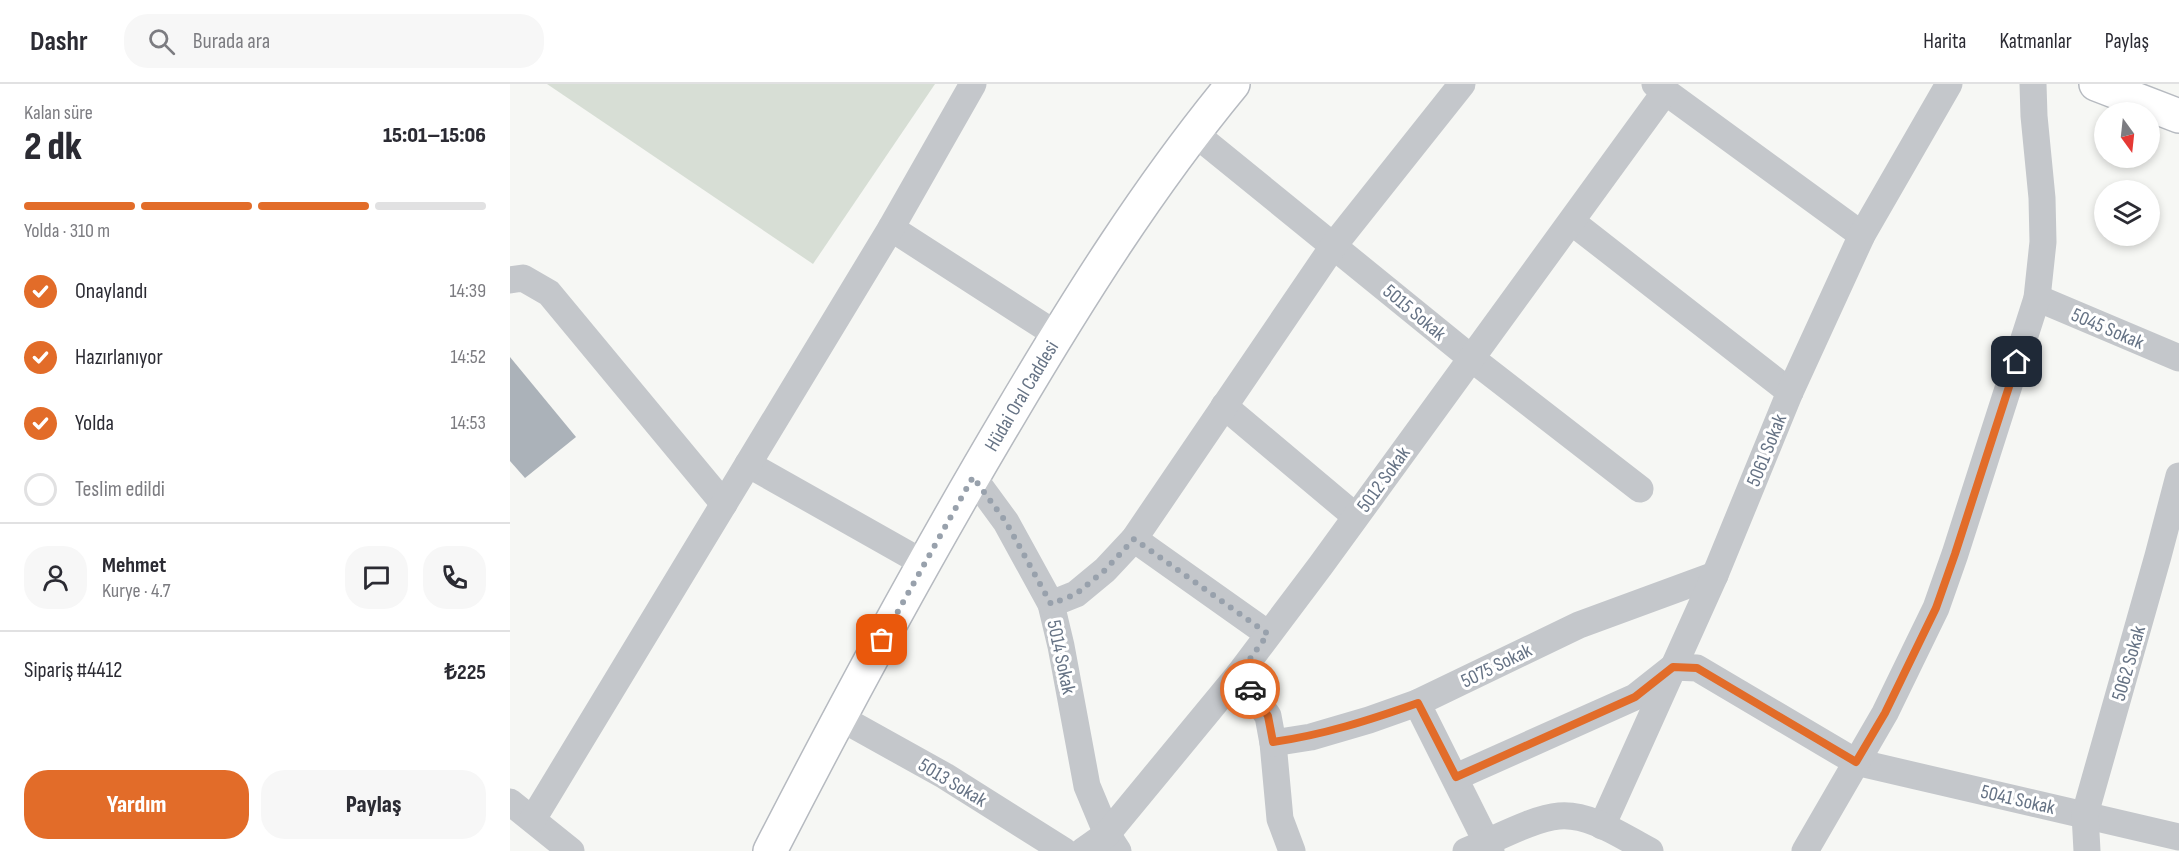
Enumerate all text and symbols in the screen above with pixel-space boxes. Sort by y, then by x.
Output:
search box [124,14,544,68]
text: Dashr [30,25,88,58]
icon: search [145,25,178,58]
text: Burada ara [193,28,270,55]
text: Harita [1923,29,1966,54]
text: Katmanlar [1999,29,2072,54]
text: Paylaş [2105,29,2149,54]
text: Kalan süre [24,101,93,125]
north arrow [2094,102,2160,168]
map controls [2094,102,2160,246]
text: 15:01–15:06 [383,122,486,149]
text: 2 dk [24,124,82,171]
button: layers [2094,180,2160,246]
text: Yolda · 310 m [24,219,110,243]
icon: check [24,275,57,308]
text: Onaylandı [75,278,147,305]
text: 14:39 [450,279,486,303]
street label: 5015 Sokak [1378,279,1451,346]
street label: 5045 Sokak [2068,303,2148,355]
pin [1991,336,2042,387]
street label: Hüdai Oral Caddesi [980,337,1064,456]
icon: check [24,341,57,374]
text: Hazırlanıyor [75,344,163,371]
text: 14:52 [451,345,486,369]
icon: home [2000,345,2033,378]
icon: check [24,407,57,440]
text: Yolda [75,410,114,437]
street label: 5061 Sokak [1742,410,1792,490]
text: 14:53 [450,411,486,435]
street label: 5012 Sokak [1352,442,1416,517]
text: Teslim edildi [75,476,165,503]
button: person [24,546,87,609]
button: chat [345,546,408,609]
button: phone [423,546,486,609]
text: Mehmet [102,552,166,579]
text: Kurye · 4.7 [102,579,171,603]
pin [856,614,907,665]
street label: 5014 Sokak [1041,618,1081,697]
icon: bag [865,623,898,656]
street label: 5062 Sokak [2107,623,2151,704]
street label: 5075 Sokak [1457,638,1536,693]
text: Sipariş #4412 [24,657,122,684]
text: ₺225 [444,659,486,686]
courier [1220,659,1280,719]
icon: car [1234,673,1267,706]
street label: 5013 Sokak [914,753,991,813]
button: Yardım [24,770,249,839]
button: Paylaş [261,770,486,839]
street label: 5041 Sokak [1978,780,2058,820]

